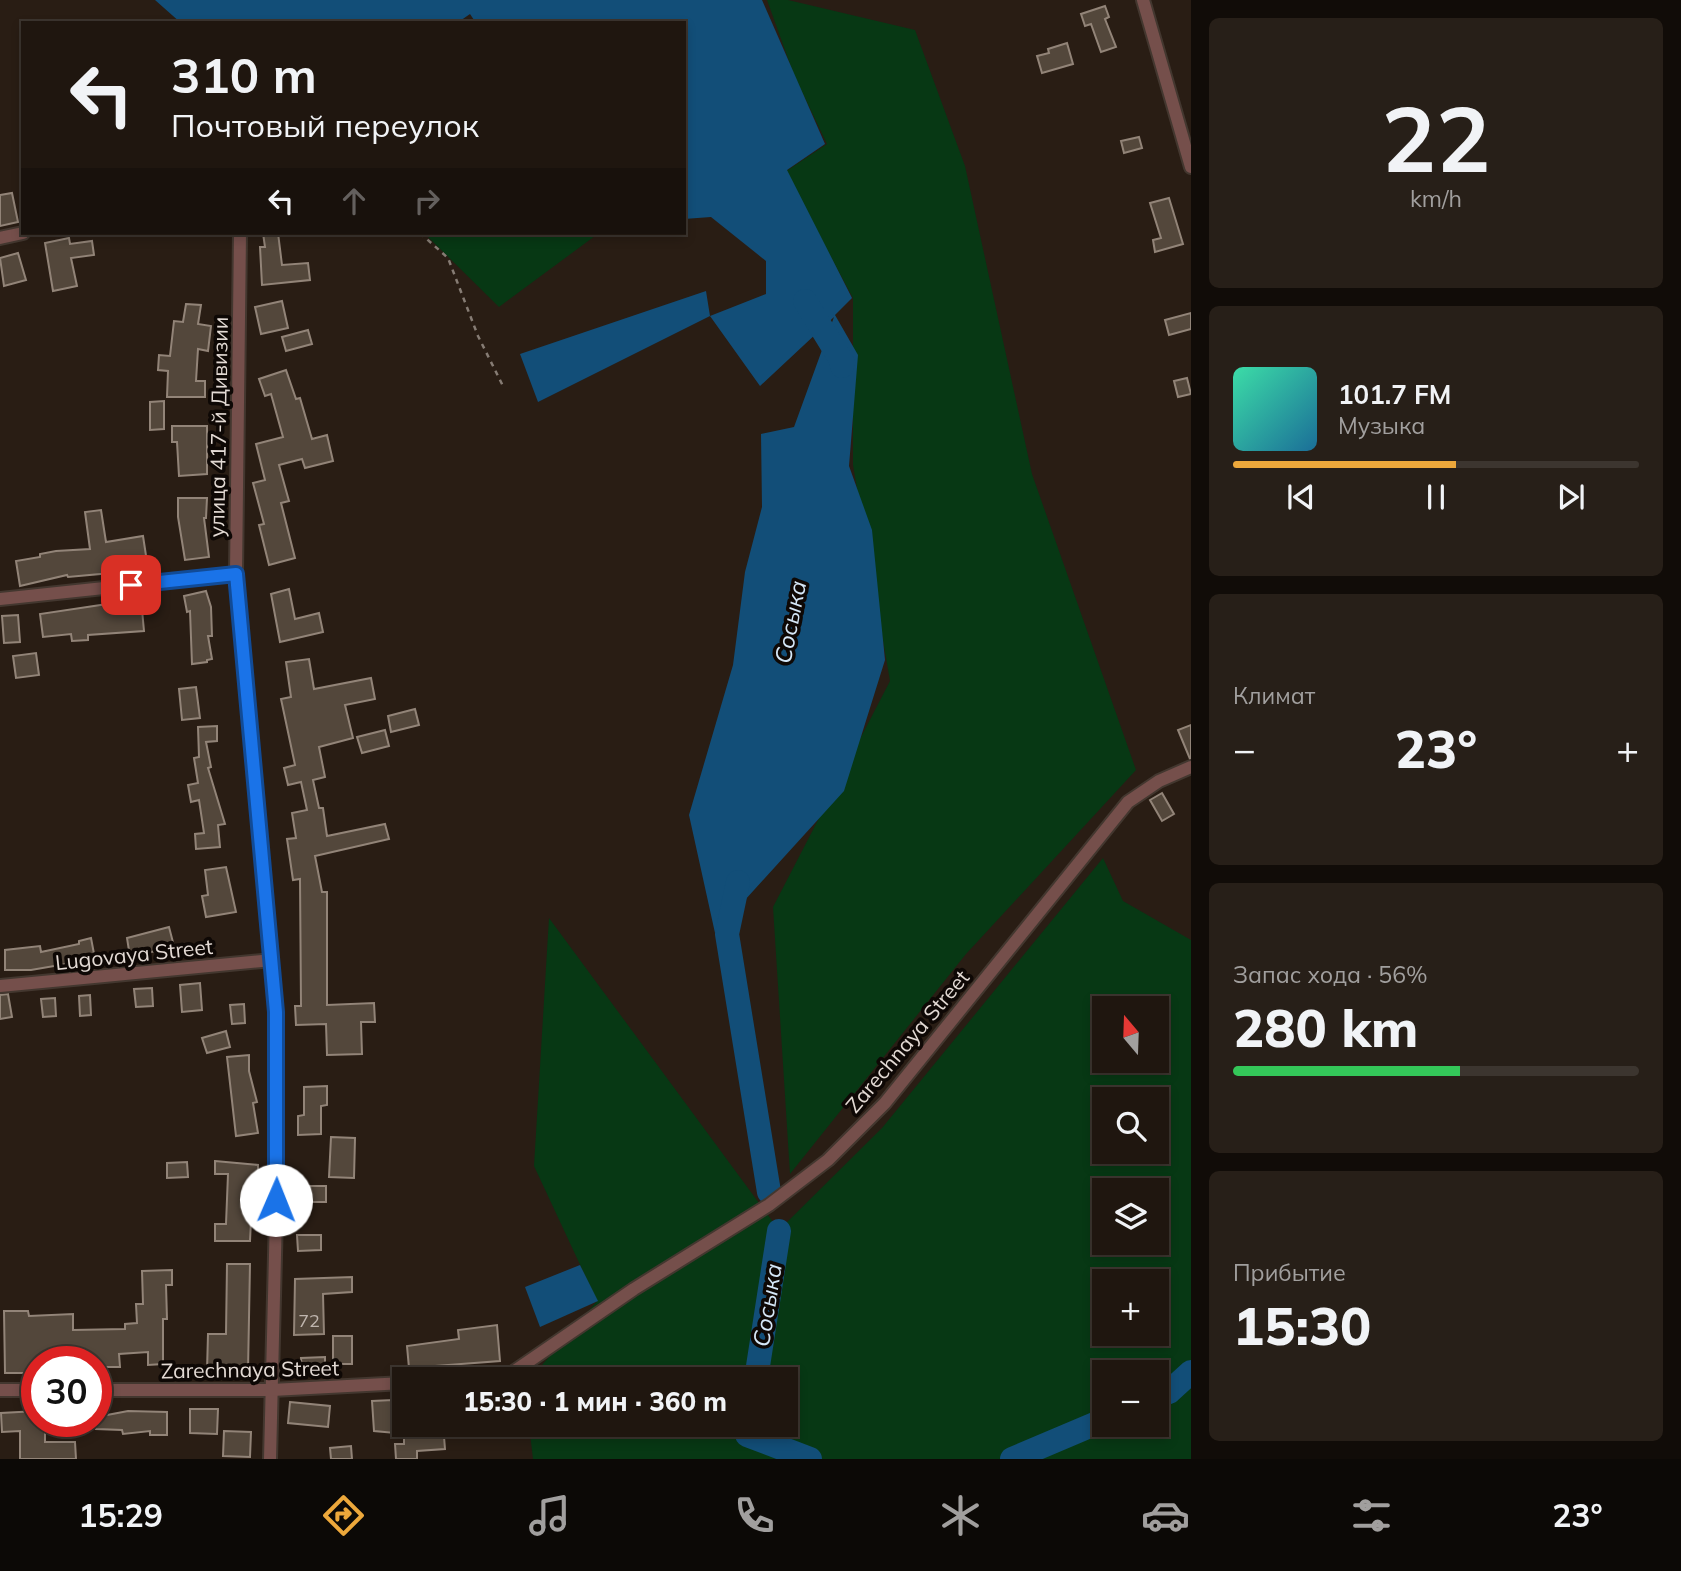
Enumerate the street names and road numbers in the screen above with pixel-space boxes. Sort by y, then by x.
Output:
street label: улица 417-й Дивизии [203,316,233,538]
street label: Lugovaya Street [54,933,214,975]
street label: Zarechnaya Street [840,964,974,1118]
street label: Zarechnaya Street [161,1354,339,1384]

